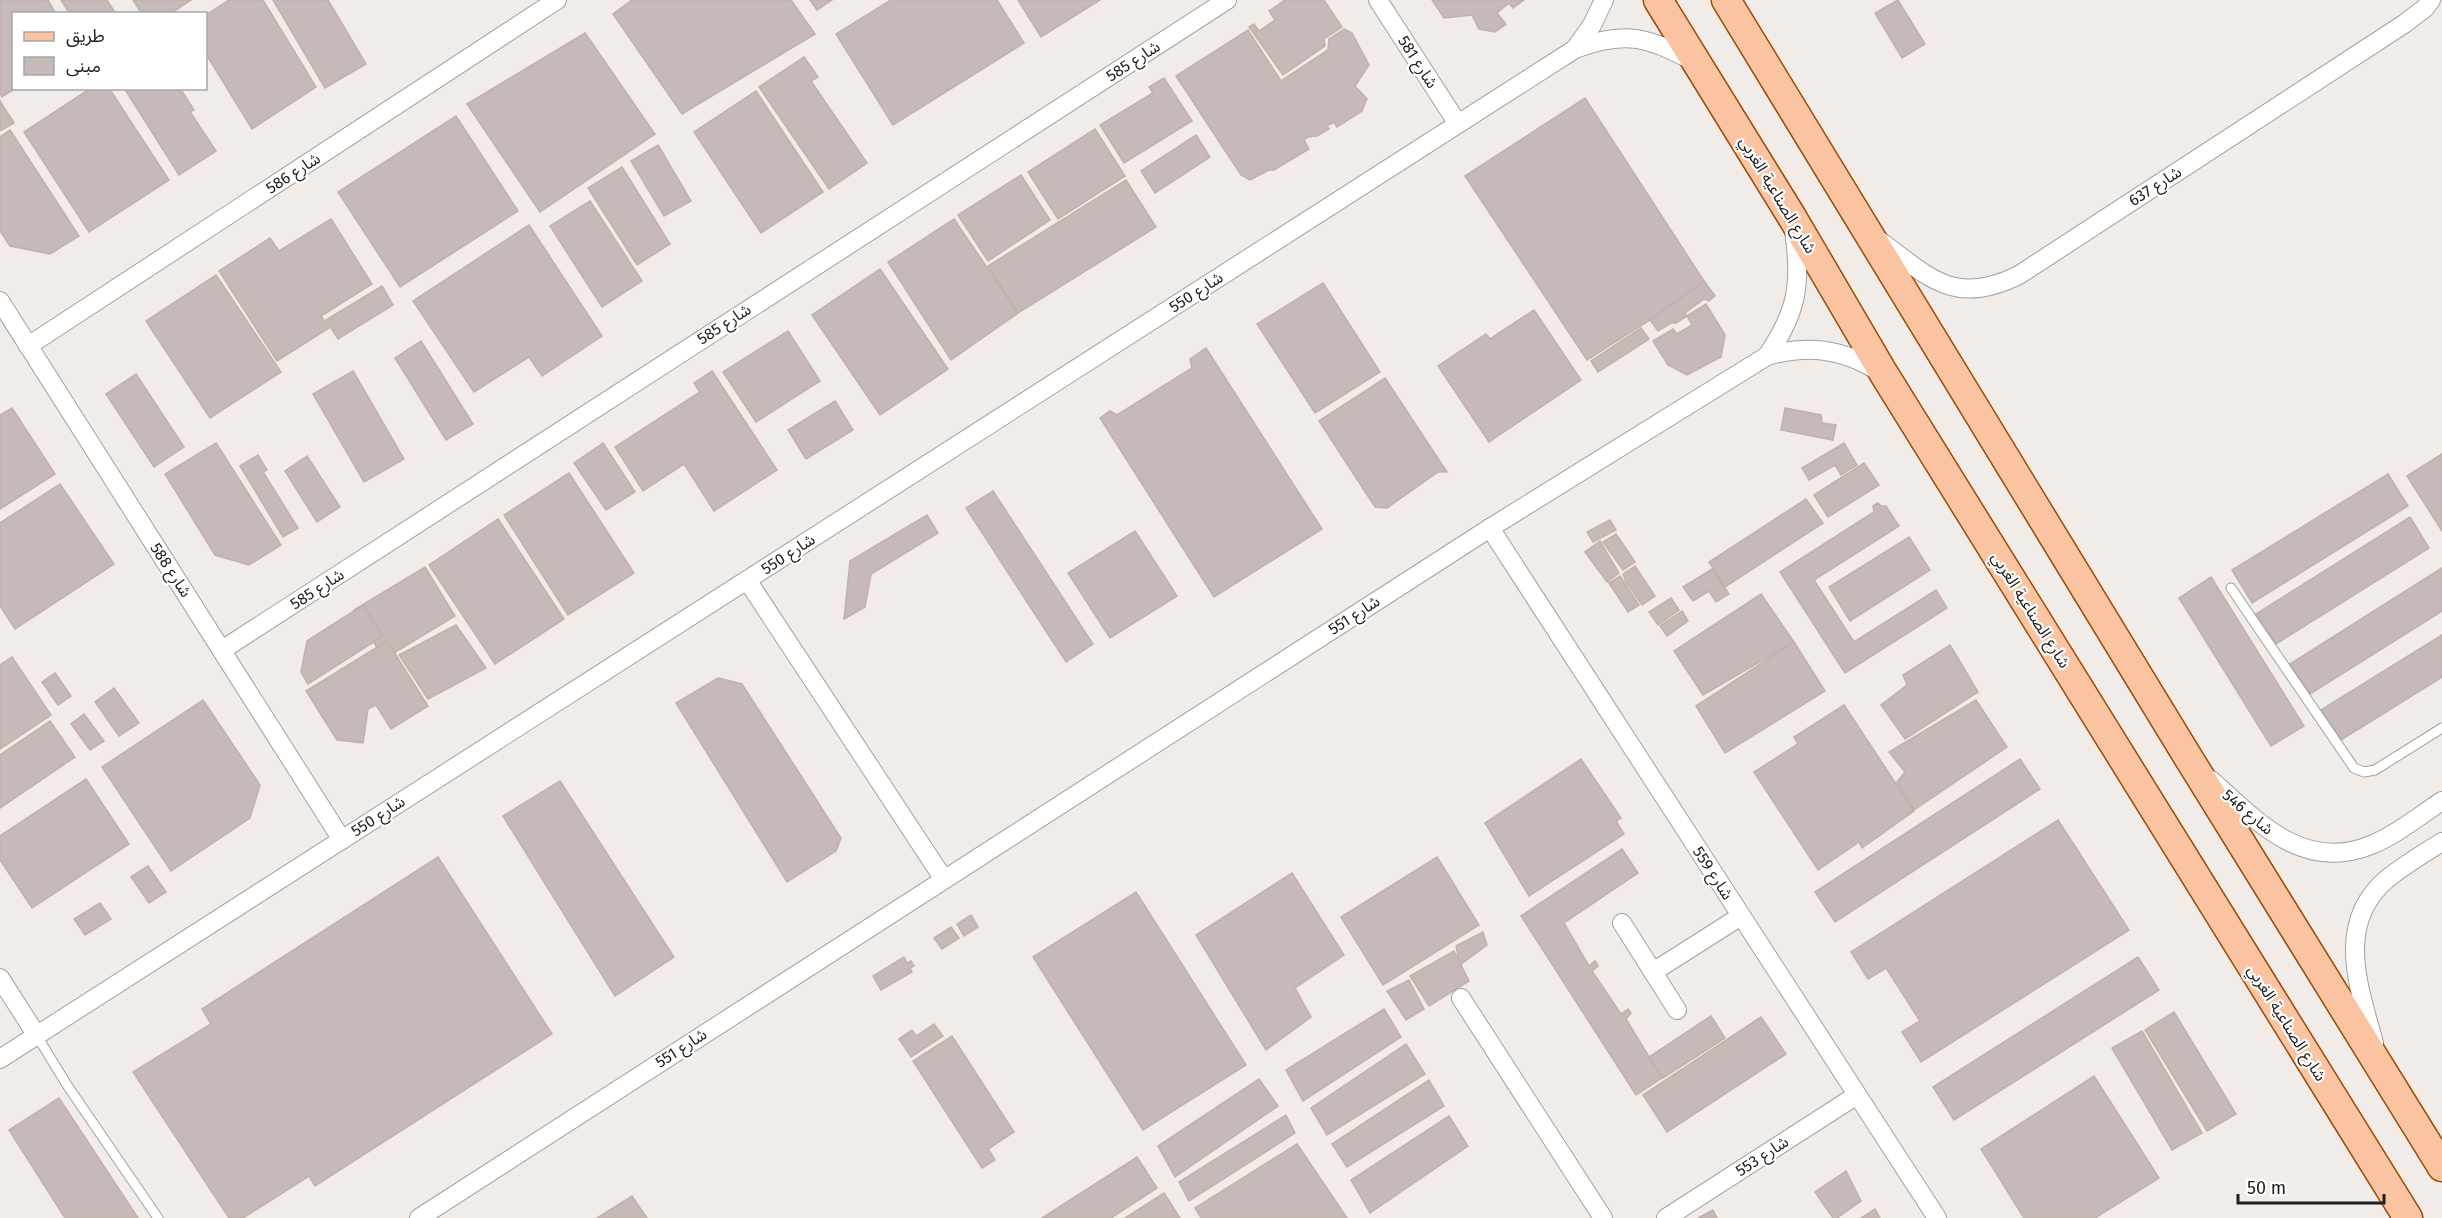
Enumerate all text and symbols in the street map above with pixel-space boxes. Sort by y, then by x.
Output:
legend [12,12,207,90]
text: طريق [66,25,105,47]
street label: شارع 581 [1392,32,1442,93]
street label: شارع 585 [1103,37,1165,88]
text: مبنى [66,55,101,77]
street label: شارع الصناعية الغربي [1733,133,1820,258]
street label: شارع 586 [262,148,325,200]
street label: شارع 637 [2125,162,2186,213]
street label: شارع 550 [1166,268,1228,319]
street label: شارع 585 [694,300,756,351]
street label: شارع 550 [758,530,820,581]
street label: شارع 588 [144,539,196,602]
street label: شارع الصناعية الغربي [1985,549,2074,673]
street label: شارع 585 [287,565,349,616]
street label: شارع 551 [1325,591,1385,641]
street label: شارع 546 [2217,785,2277,841]
street label: شارع 550 [348,792,410,843]
street label: شارع 559 [1686,843,1737,905]
street label: شارع الصناعية الغربي [2241,962,2330,1086]
street label: شارع 551 [652,1024,712,1074]
street label: شارع 553 [1732,1132,1794,1183]
scale bar [2238,1167,2384,1205]
text: 50 m [2247,1177,2286,1199]

